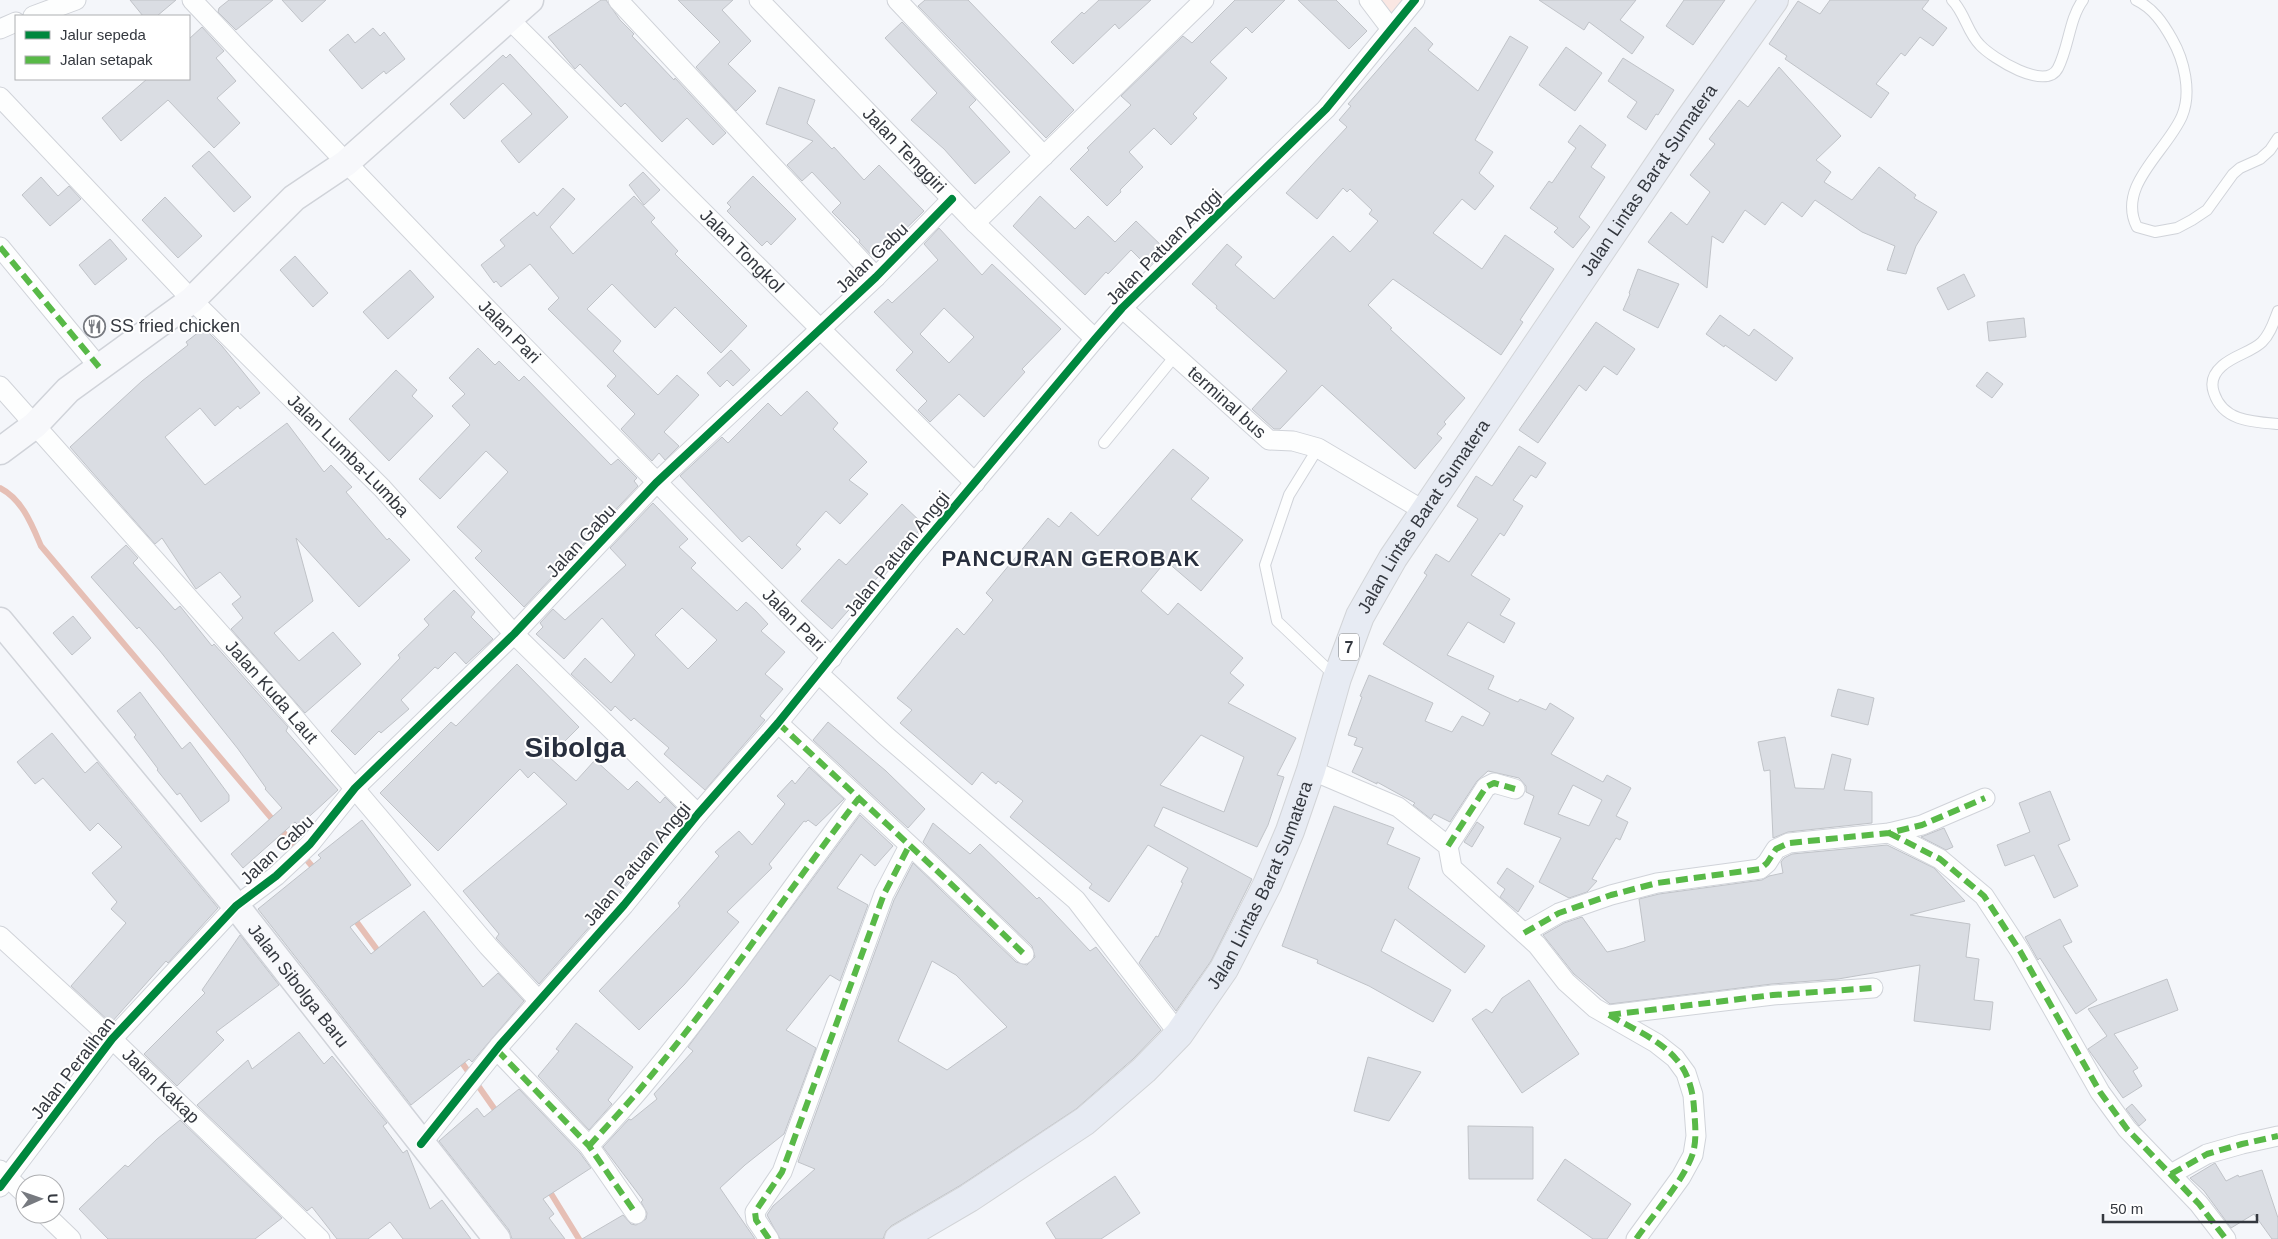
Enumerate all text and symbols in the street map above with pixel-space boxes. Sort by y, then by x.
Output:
legend [15,15,190,80]
text: Jalur sepeda [60,26,147,43]
text: Jalan setapak [60,51,153,68]
street label: Jalan Lintas Barat Sumatera [1577,80,1722,280]
street label: Jalan Tenggiri [859,103,950,197]
street label: Jalan Patuan Anggi [1102,185,1226,309]
street label: Jalan Tongkol [696,205,788,297]
street label: Jalan Gabu [832,219,912,297]
street label: Jalan Pari [474,296,544,367]
restaurant icon: SS fried chicken [82,314,106,338]
place label: SS fried chicken [110,316,240,336]
street label: terminal bus [1184,362,1270,442]
street label: Jalan Lumba-Lumba [283,390,414,522]
street label: Jalan Lintas Barat Sumatera [1353,415,1494,617]
street label: Jalan Patuan Anggi [840,487,954,621]
street label: Jalan Gabu [542,501,620,581]
district label: PANCURAN GEROBAK [942,546,1200,571]
street label: Jalan Pari [758,584,829,655]
road number: 7 [1339,634,1359,660]
street label: Jalan Kuda Laut [221,636,322,747]
district label: Sibolga [524,732,626,763]
street label: Jalan Lintas Barat Sumatera [1203,778,1317,993]
street label: Jalan Patuan Anggi [579,798,695,930]
street label: Jalan Gabu [237,811,317,889]
street label: Jalan Sibolga Baru [244,920,353,1051]
street label: Jalan Peralihan [27,1013,119,1123]
street label: Jalan Kakap [118,1044,204,1128]
north arrow [15,1174,65,1224]
scale bar [2103,1192,2257,1224]
text: U [45,1193,61,1204]
text: 50 m [2110,1200,2143,1217]

